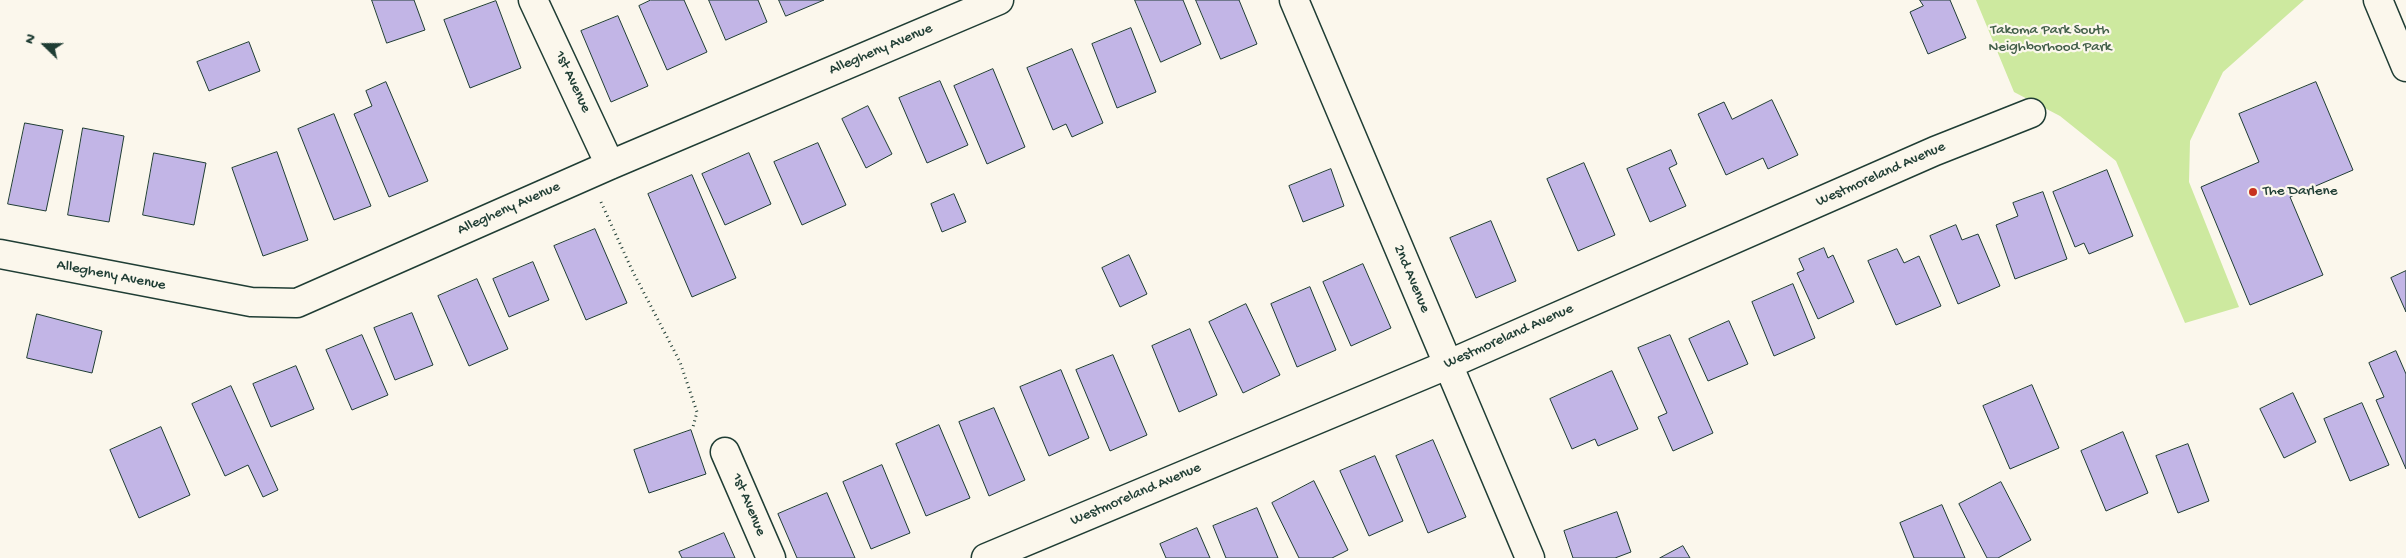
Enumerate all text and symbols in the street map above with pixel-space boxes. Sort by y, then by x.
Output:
north arrow [20,20,70,70]
street label: Allegheny Avenue [827,20,935,80]
park label: Takoma Park South Neighborhood Park [1989,22,2111,57]
text: N [21,32,40,47]
street label: 1st Avenue [550,48,594,116]
street label: Westmoreland Avenue [1813,138,1949,212]
street label: Allegheny Avenue [455,178,563,240]
place label: The Darlene [2263,183,2337,201]
marker: The Darlene [2247,186,2259,198]
street label: 2nd Avenue [1389,242,1433,316]
street label: Allegheny Avenue [55,257,167,295]
street label: Westmoreland Avenue [1441,300,1577,374]
street label: Westmoreland Avenue [1068,459,1204,531]
street label: 1st Avenue [727,471,769,539]

